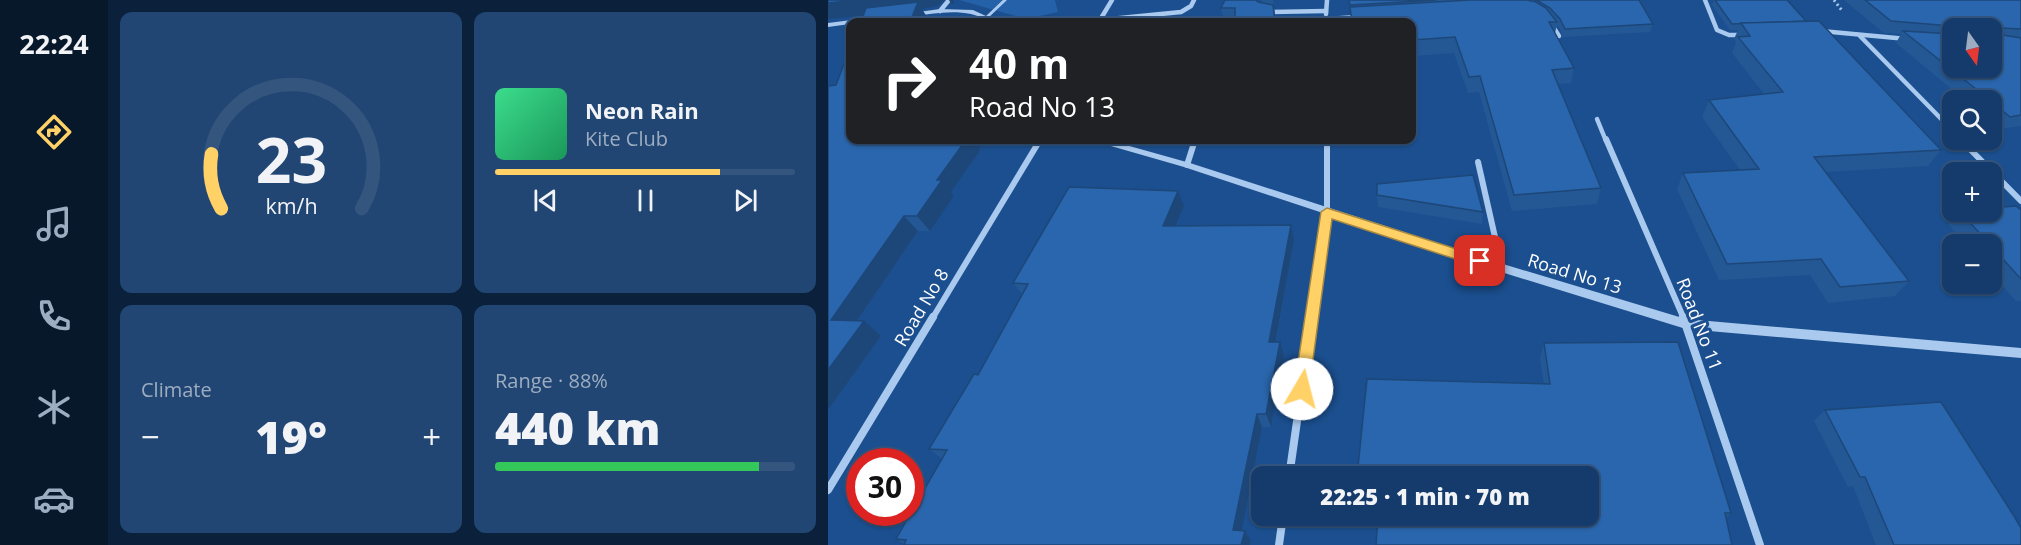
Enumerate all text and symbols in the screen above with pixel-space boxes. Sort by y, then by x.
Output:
north arrow [1942,18,2002,78]
map controls [1942,18,2002,294]
text: 22:24 [19,25,89,62]
text: 40 m [969,34,1069,91]
icon: right [870,42,948,120]
text: Road No 13 [969,88,1115,125]
button: search [1942,90,2002,150]
text: Neon Rain [585,95,699,125]
icon: directions [33,111,75,153]
text: 23 [255,117,327,202]
text: Kite Club [585,125,668,152]
button: + [1942,162,2002,222]
icon: previous [529,184,562,217]
icon: pause [629,184,662,217]
icon: next [729,184,762,217]
text: km/h [265,192,317,221]
icon: music [33,203,75,245]
button: − [1942,234,2002,294]
pin [1454,235,1505,286]
icon: arrive [1463,244,1496,277]
street label: Road No 13 [1525,247,1625,299]
street label: Road No 8 [888,264,954,350]
street label: Road No 11 [1671,274,1729,374]
icon: phone [33,295,75,337]
position arrow [1270,357,1334,421]
text: Range · 88% [495,367,608,394]
text: Climate [141,376,212,403]
icon: climate [33,386,75,428]
text: 440 km [495,397,660,458]
text: 19° [255,406,327,467]
text: − [141,414,160,459]
text: + [422,414,441,459]
speed limit sign: 30 [846,448,924,526]
icon: car [33,478,75,520]
text: 22:25 · 1 min · 70 m [1320,481,1530,511]

